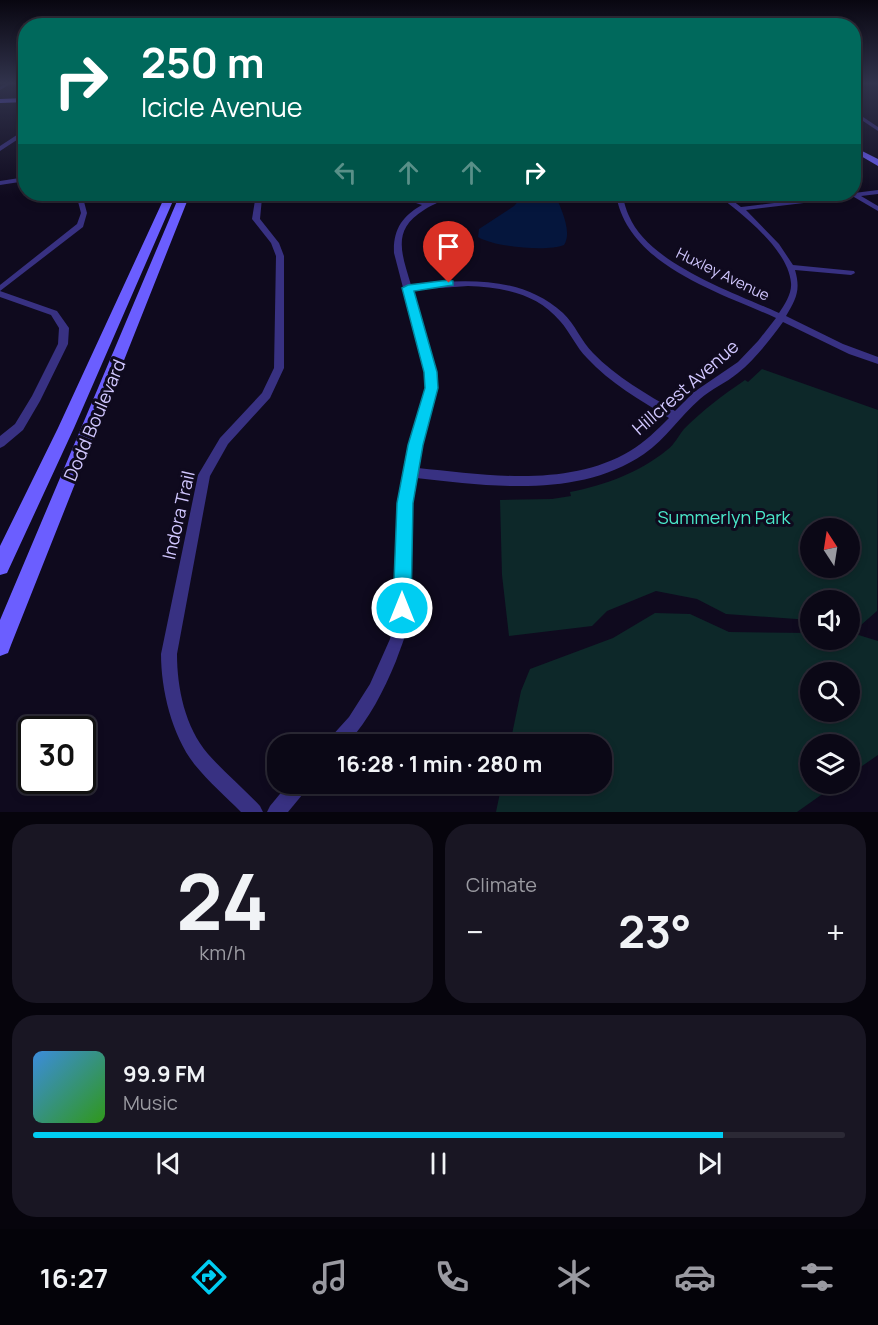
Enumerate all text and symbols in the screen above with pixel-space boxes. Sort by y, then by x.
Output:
text: 250 m [141,33,264,91]
icon: right [42,42,120,120]
text: Icicle Avenue [141,88,303,125]
icon: left [329,156,362,189]
icon: ahead [392,156,425,189]
icon: ahead [455,156,488,189]
icon: right [518,156,551,189]
pin [423,221,474,283]
icon: arrive [432,230,465,263]
street label: Huxley Avenue [673,242,773,306]
street label: Hillcrest Avenue [627,334,743,440]
street label: Dodd Boulevard [58,355,130,485]
street label: Indora Trail [156,468,200,562]
park label: Summerlyn Park [657,505,792,529]
north arrow [800,518,860,578]
map controls [800,518,860,794]
position arrow [370,576,434,640]
button: sound [800,590,860,650]
button: search [800,662,860,722]
speed limit sign: 30 [18,716,96,794]
button: layers [800,734,860,794]
text: 16:28 · 1 min · 280 m [337,749,542,779]
text: 24 [176,847,269,953]
text: Climate [466,871,537,898]
text: 23° [618,900,692,962]
text: − [466,909,484,954]
text: + [826,909,845,954]
text: km/h [199,939,246,966]
text: 99.9 FM [123,1059,205,1089]
text: Music [123,1089,178,1116]
icon: previous [152,1147,185,1180]
icon: pause [422,1147,455,1180]
icon: next [693,1147,726,1180]
icon: directions [188,1256,230,1298]
icon: music [309,1256,351,1298]
icon: phone [431,1256,473,1298]
icon: climate [553,1256,595,1298]
icon: car [674,1256,716,1298]
icon: filters [796,1256,838,1298]
text: 16:27 [40,1259,108,1296]

